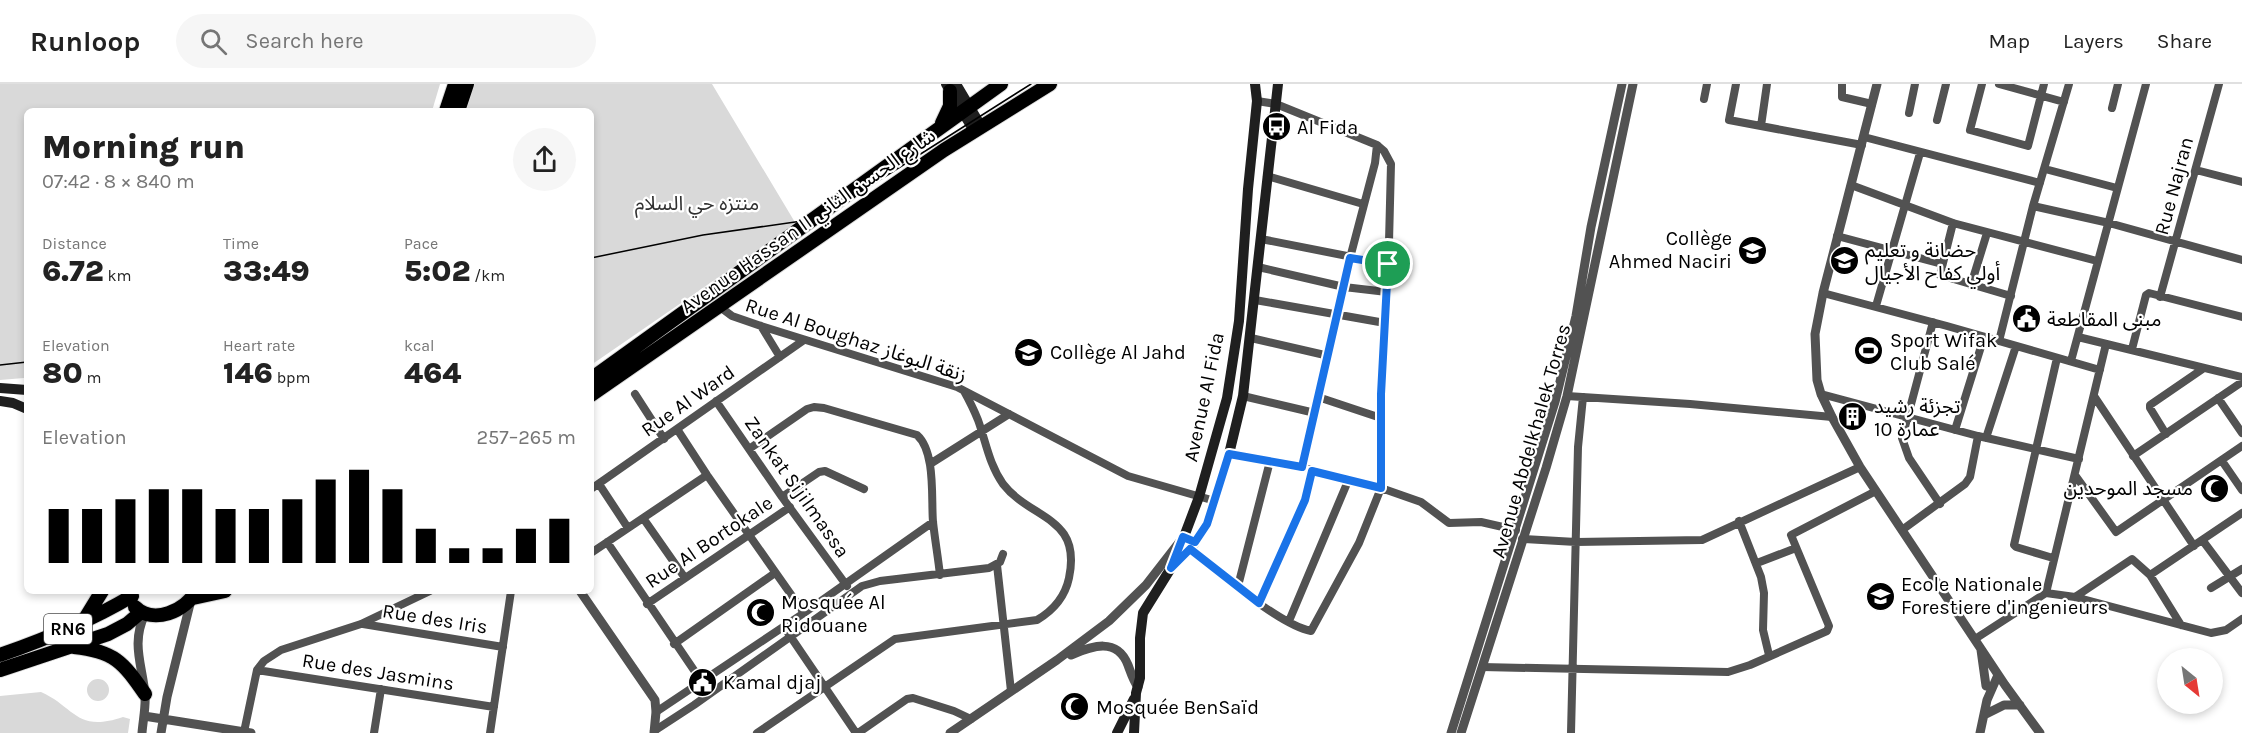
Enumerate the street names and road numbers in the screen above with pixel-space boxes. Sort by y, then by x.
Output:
street label: Avenue Hassan II شارع الحسن الثاني [676,124,942,321]
street label: Rue Najran [2150,134,2198,238]
street label: Rue Al Boughaz زنقة البوغاز [742,293,970,387]
street label: Avenue Abdelkhalek Torres [1487,321,1575,561]
street label: Avenue Al Fida [1179,330,1229,464]
street label: Rue Al Ward [637,360,739,442]
street label: Zankat Sijilmassa [740,412,854,562]
street label: Rue Al Bortokale [641,491,777,593]
street label: Rue des Iris [381,599,489,639]
road number: RN6 [44,614,92,644]
street label: Rue des Jasmins [300,649,456,695]

